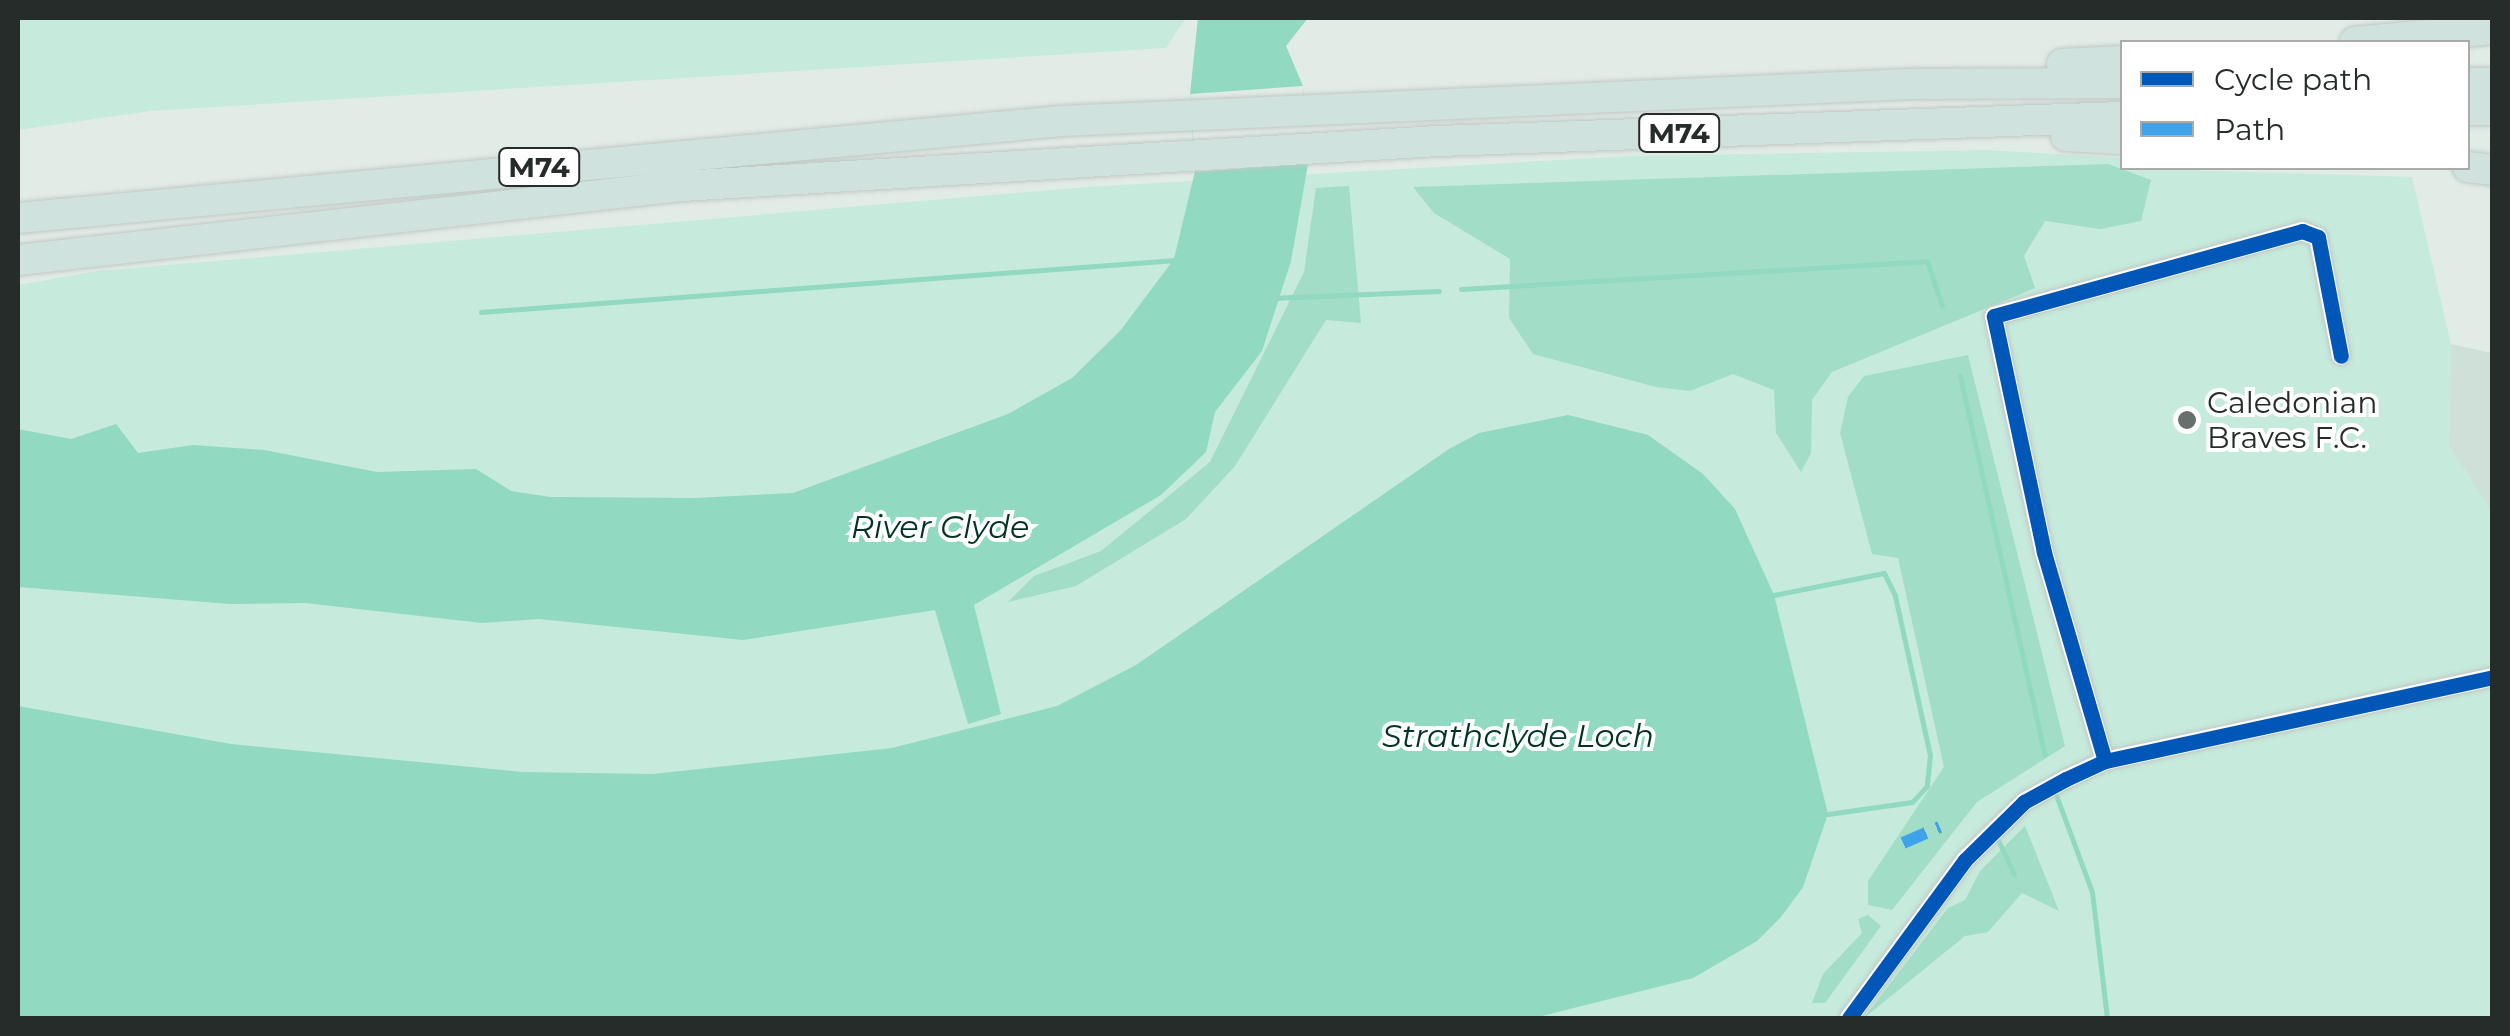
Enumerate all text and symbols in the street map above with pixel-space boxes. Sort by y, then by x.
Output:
legend [2120,40,2470,170]
text: Cycle path [2214,61,2372,98]
road number: M74 [1636,110,1722,156]
text: Path [2214,111,2285,148]
road number: M74 [496,144,582,190]
place label: Caledonian Braves F.C. [2207,385,2377,456]
marker: Caledonian Braves F.C. [2176,409,2198,431]
water label: River Clyde [851,508,1029,546]
water label: Strathclyde Loch [1382,717,1654,755]

